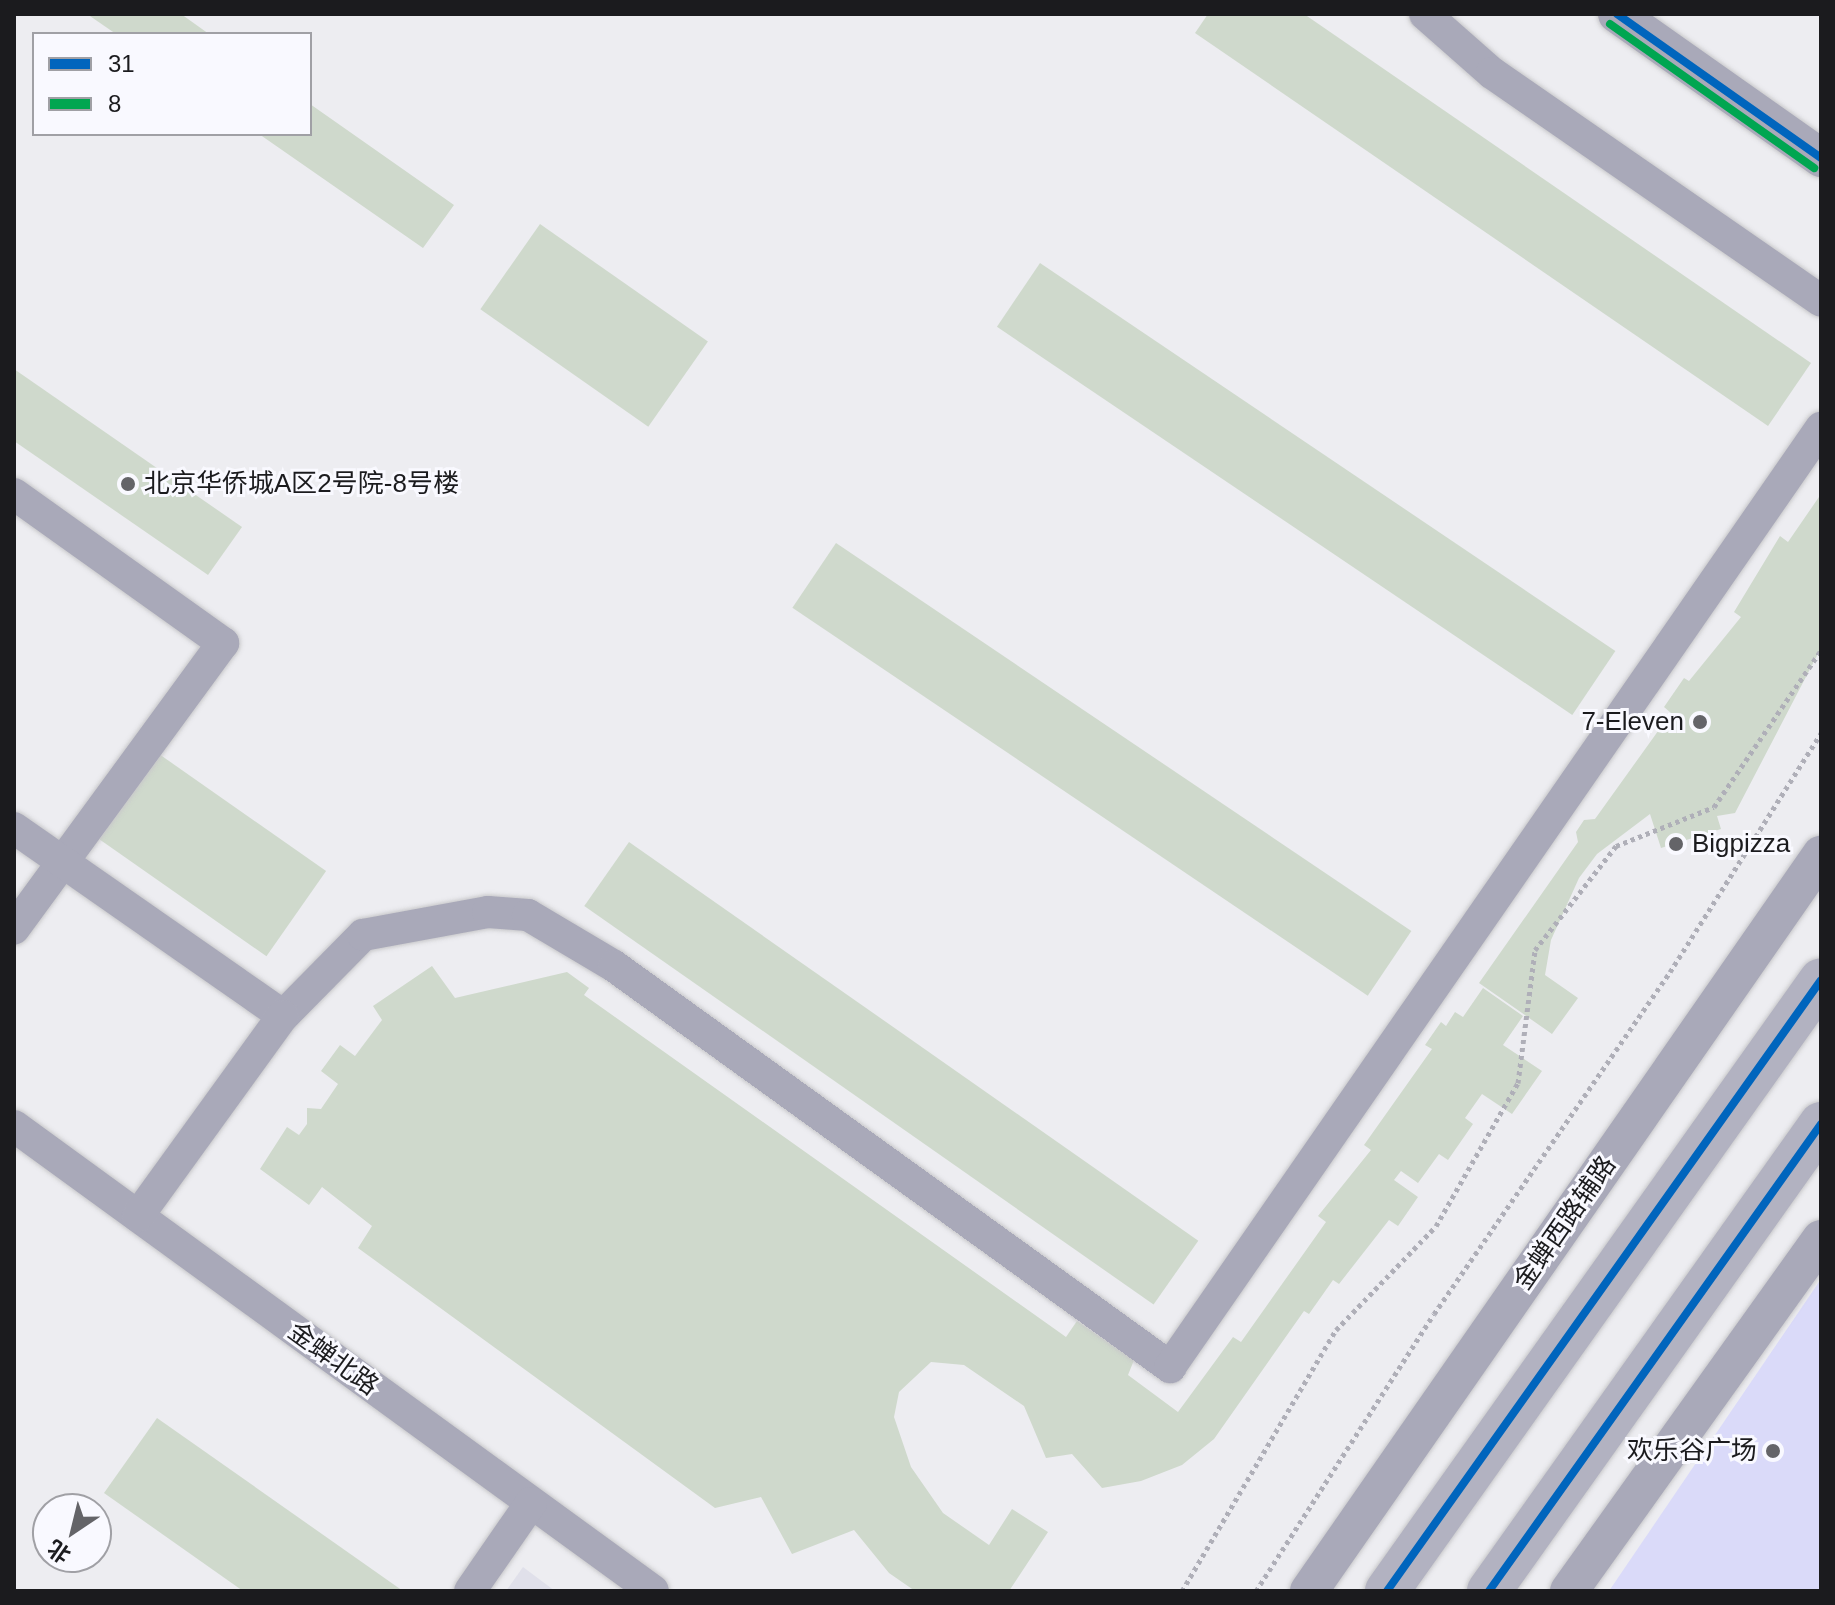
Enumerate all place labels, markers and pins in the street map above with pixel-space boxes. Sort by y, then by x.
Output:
place label: 北京华侨城A区2号院-8号楼 [144,468,459,500]
marker: 北京华侨城A区2号院-8号楼 [119,475,137,493]
place label: 7-Eleven [1581,706,1684,738]
marker: 7-Eleven [1691,713,1709,731]
place label: Bigpizza [1692,828,1790,860]
marker: Bigpizza [1667,835,1685,853]
place label: 欢乐谷广场 [1627,1435,1757,1467]
marker: 欢乐谷广场 [1764,1442,1782,1460]

